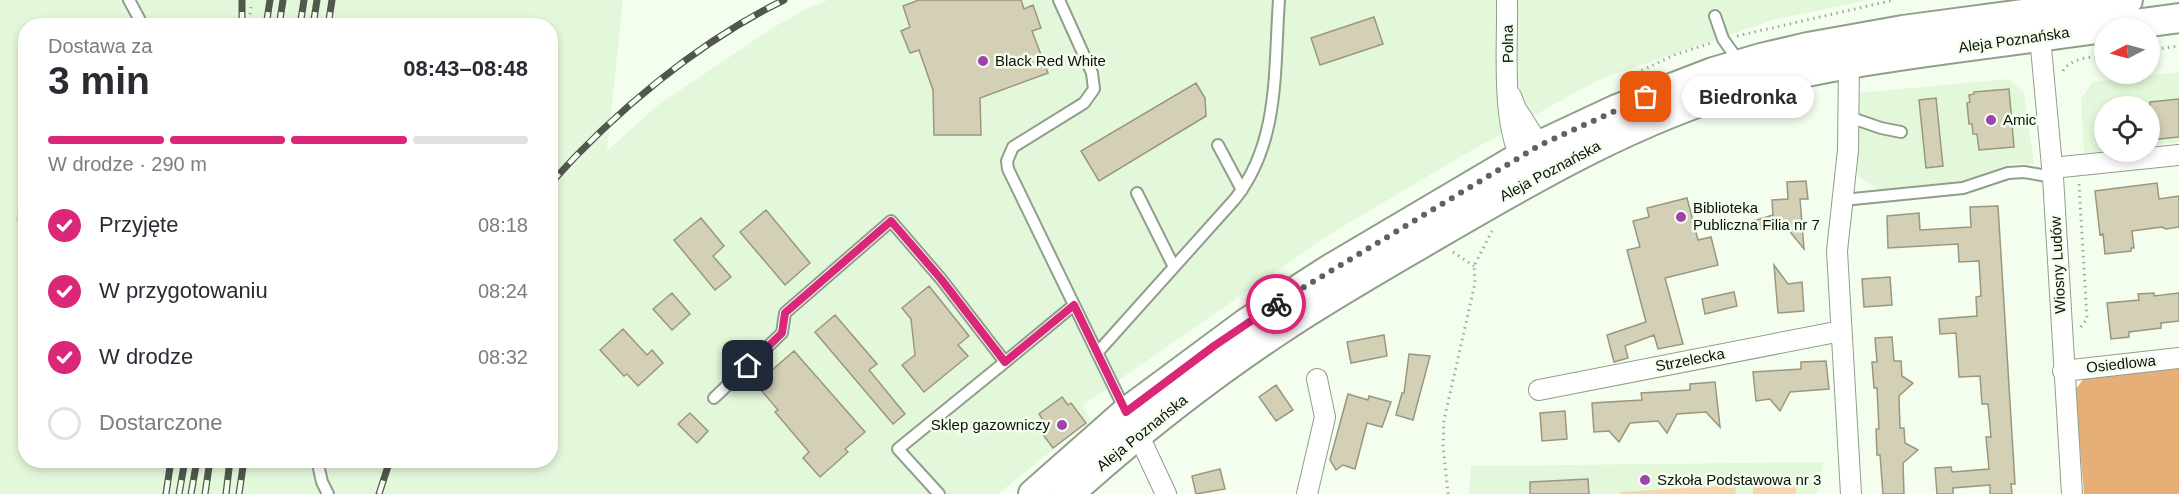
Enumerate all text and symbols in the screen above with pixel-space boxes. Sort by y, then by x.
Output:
north arrow [2094,18,2160,84]
map controls [2094,18,2160,162]
street label: Aleja Poznańska [1957,23,2071,56]
street label: Polna [1499,24,1516,63]
text: Dostawa za [48,35,153,57]
place label: Black Red White [995,52,1106,69]
marker: Black Red White [976,54,990,68]
text: 08:43–08:48 [403,56,528,81]
text: 3 min [48,59,150,102]
pin [1620,71,1671,122]
callout: Biedronka [1682,76,1814,118]
icon: bag [1629,80,1662,113]
text: Biedronka [1699,86,1797,108]
button: locate [2094,96,2160,162]
place label: Amic [2003,111,2037,128]
marker: Amic [1984,113,1998,127]
street label: Aleja Poznańska [1496,137,1604,204]
text: W drodze · 290 m [48,153,207,175]
place label: Biblioteka Publiczna Filia nr 7 [1693,199,1820,233]
icon: check [48,209,81,242]
marker: Biblioteka Publiczna Filia nr 7 [1674,210,1688,224]
text: Przyjęte [99,212,178,237]
text: 08:18 [478,214,528,236]
street label: Wiosny Ludów [2046,216,2069,314]
courier [1246,274,1306,334]
icon: check [48,275,81,308]
text: W przygotowaniu [99,278,268,303]
text: 08:24 [478,280,528,302]
icon: bike [1260,288,1293,321]
pin [722,340,773,391]
icon: check [48,341,81,374]
text: W drodze [99,344,193,369]
street label: Strzelecka [1654,344,1727,375]
text: 08:32 [478,346,528,368]
icon: home [731,349,764,382]
street label: Osiedlowa [2085,351,2157,376]
street label: Aleja Poznańska [1093,390,1191,474]
text: Dostarczone [99,410,223,435]
place label: Sklep gazowniczy [931,416,1050,433]
marker: Sklep gazowniczy [1055,418,1069,432]
place label: Szkoła Podstawowa nr 3 [1657,471,1821,488]
marker: Szkoła Podstawowa nr 3 [1638,473,1652,487]

